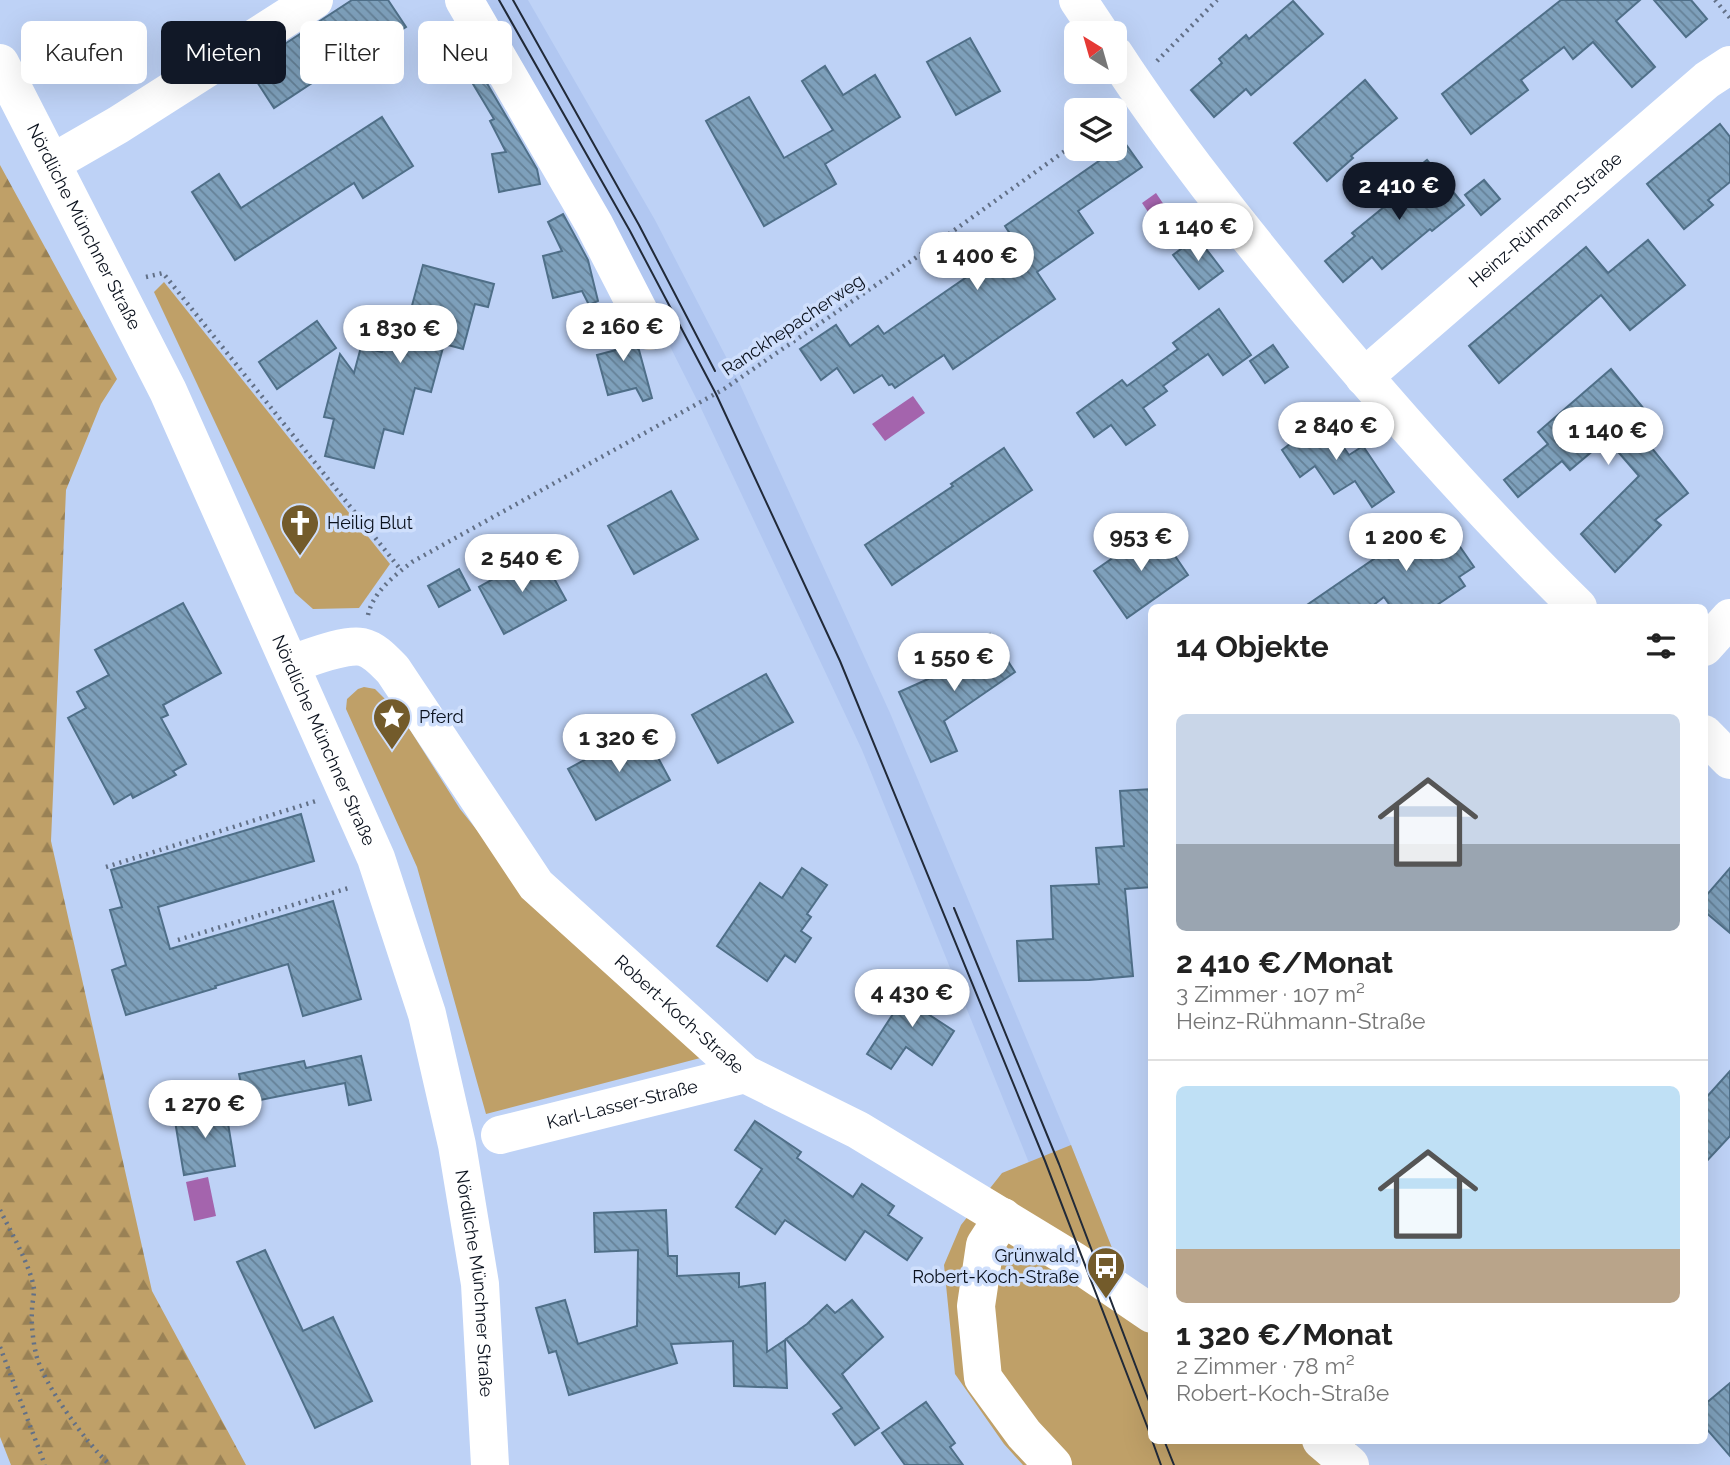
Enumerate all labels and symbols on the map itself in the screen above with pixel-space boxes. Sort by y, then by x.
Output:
north arrow [1064,21,1127,84]
street label: Nördliche Münchner Straße [23,120,146,333]
street label: Heinz-Rühmann-Straße [1464,147,1626,291]
pin: 2 410 € [1334,162,1464,222]
pin: 1 140 € [1133,204,1263,263]
pin: 1 400 € [912,232,1042,292]
street label: Ranckhepacherweg [718,269,868,380]
pin: 2 160 € [558,304,688,363]
pin: 1 830 € [335,306,465,365]
pin: 2 840 € [1271,402,1401,462]
pin: 1 140 € [1543,407,1673,467]
church icon: Heilig Blut [279,502,321,557]
place label: Heilig Blut [327,512,413,533]
pin: 953 € [1092,514,1190,573]
pin: 1 200 € [1341,514,1471,573]
pin: 2 540 € [457,534,587,594]
street label: Nördliche Münchner Straße [268,632,380,849]
pin: 1 550 € [889,634,1019,693]
place icon: Pferd [371,696,413,751]
place label: Pferd [419,706,464,727]
pin: 1 320 € [554,714,684,774]
street label: Robert-Koch-Straße [611,950,749,1078]
pin: 4 430 € [847,970,977,1029]
street label: Karl-Lasser-Straße [544,1075,700,1133]
pin: 1 270 € [140,1080,270,1140]
street label: Nördliche Münchner Straße [451,1168,497,1398]
place label: Grünwald, Robert-Koch-Straße [912,1245,1079,1287]
bus stop icon: Grünwald, Robert-Koch-Straße [1085,1245,1127,1300]

